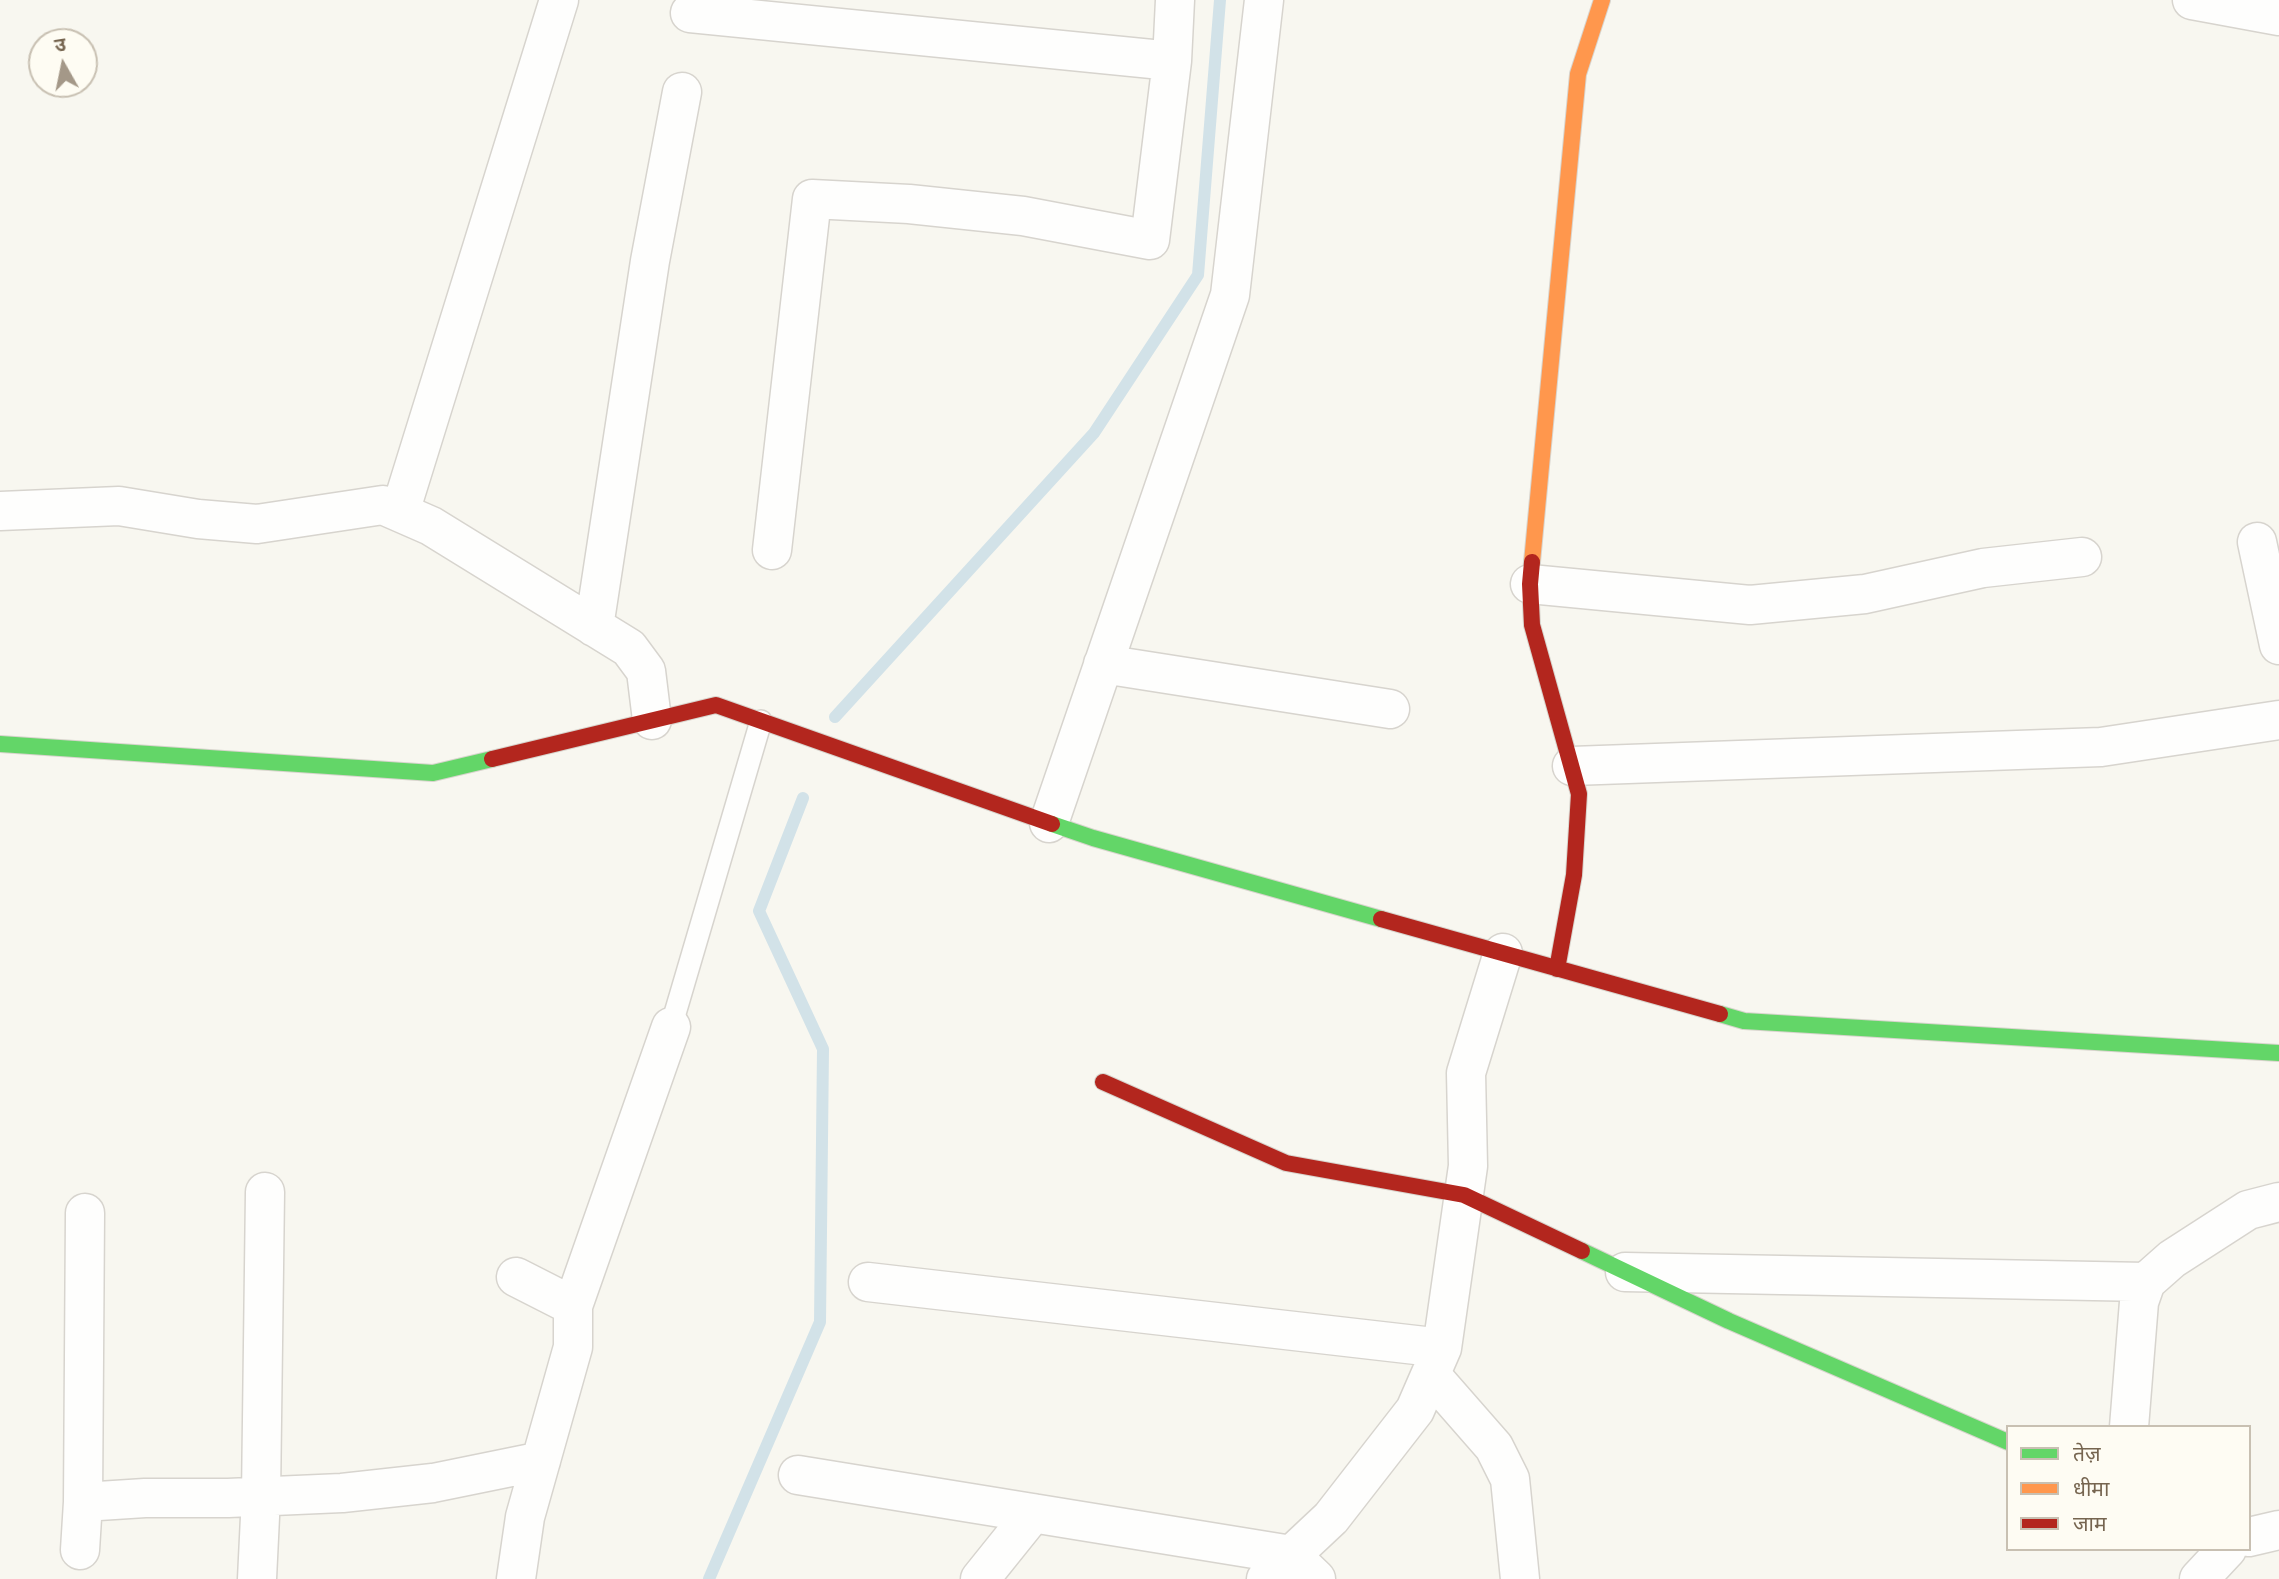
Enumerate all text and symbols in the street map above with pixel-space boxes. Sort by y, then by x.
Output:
north arrow [28,28,98,98]
text: उ [52,29,68,59]
legend [2006,1425,2251,1551]
text: तेज़ [2073,1437,2101,1469]
text: धीमा [2073,1472,2109,1504]
text: जाम [2073,1507,2107,1539]

